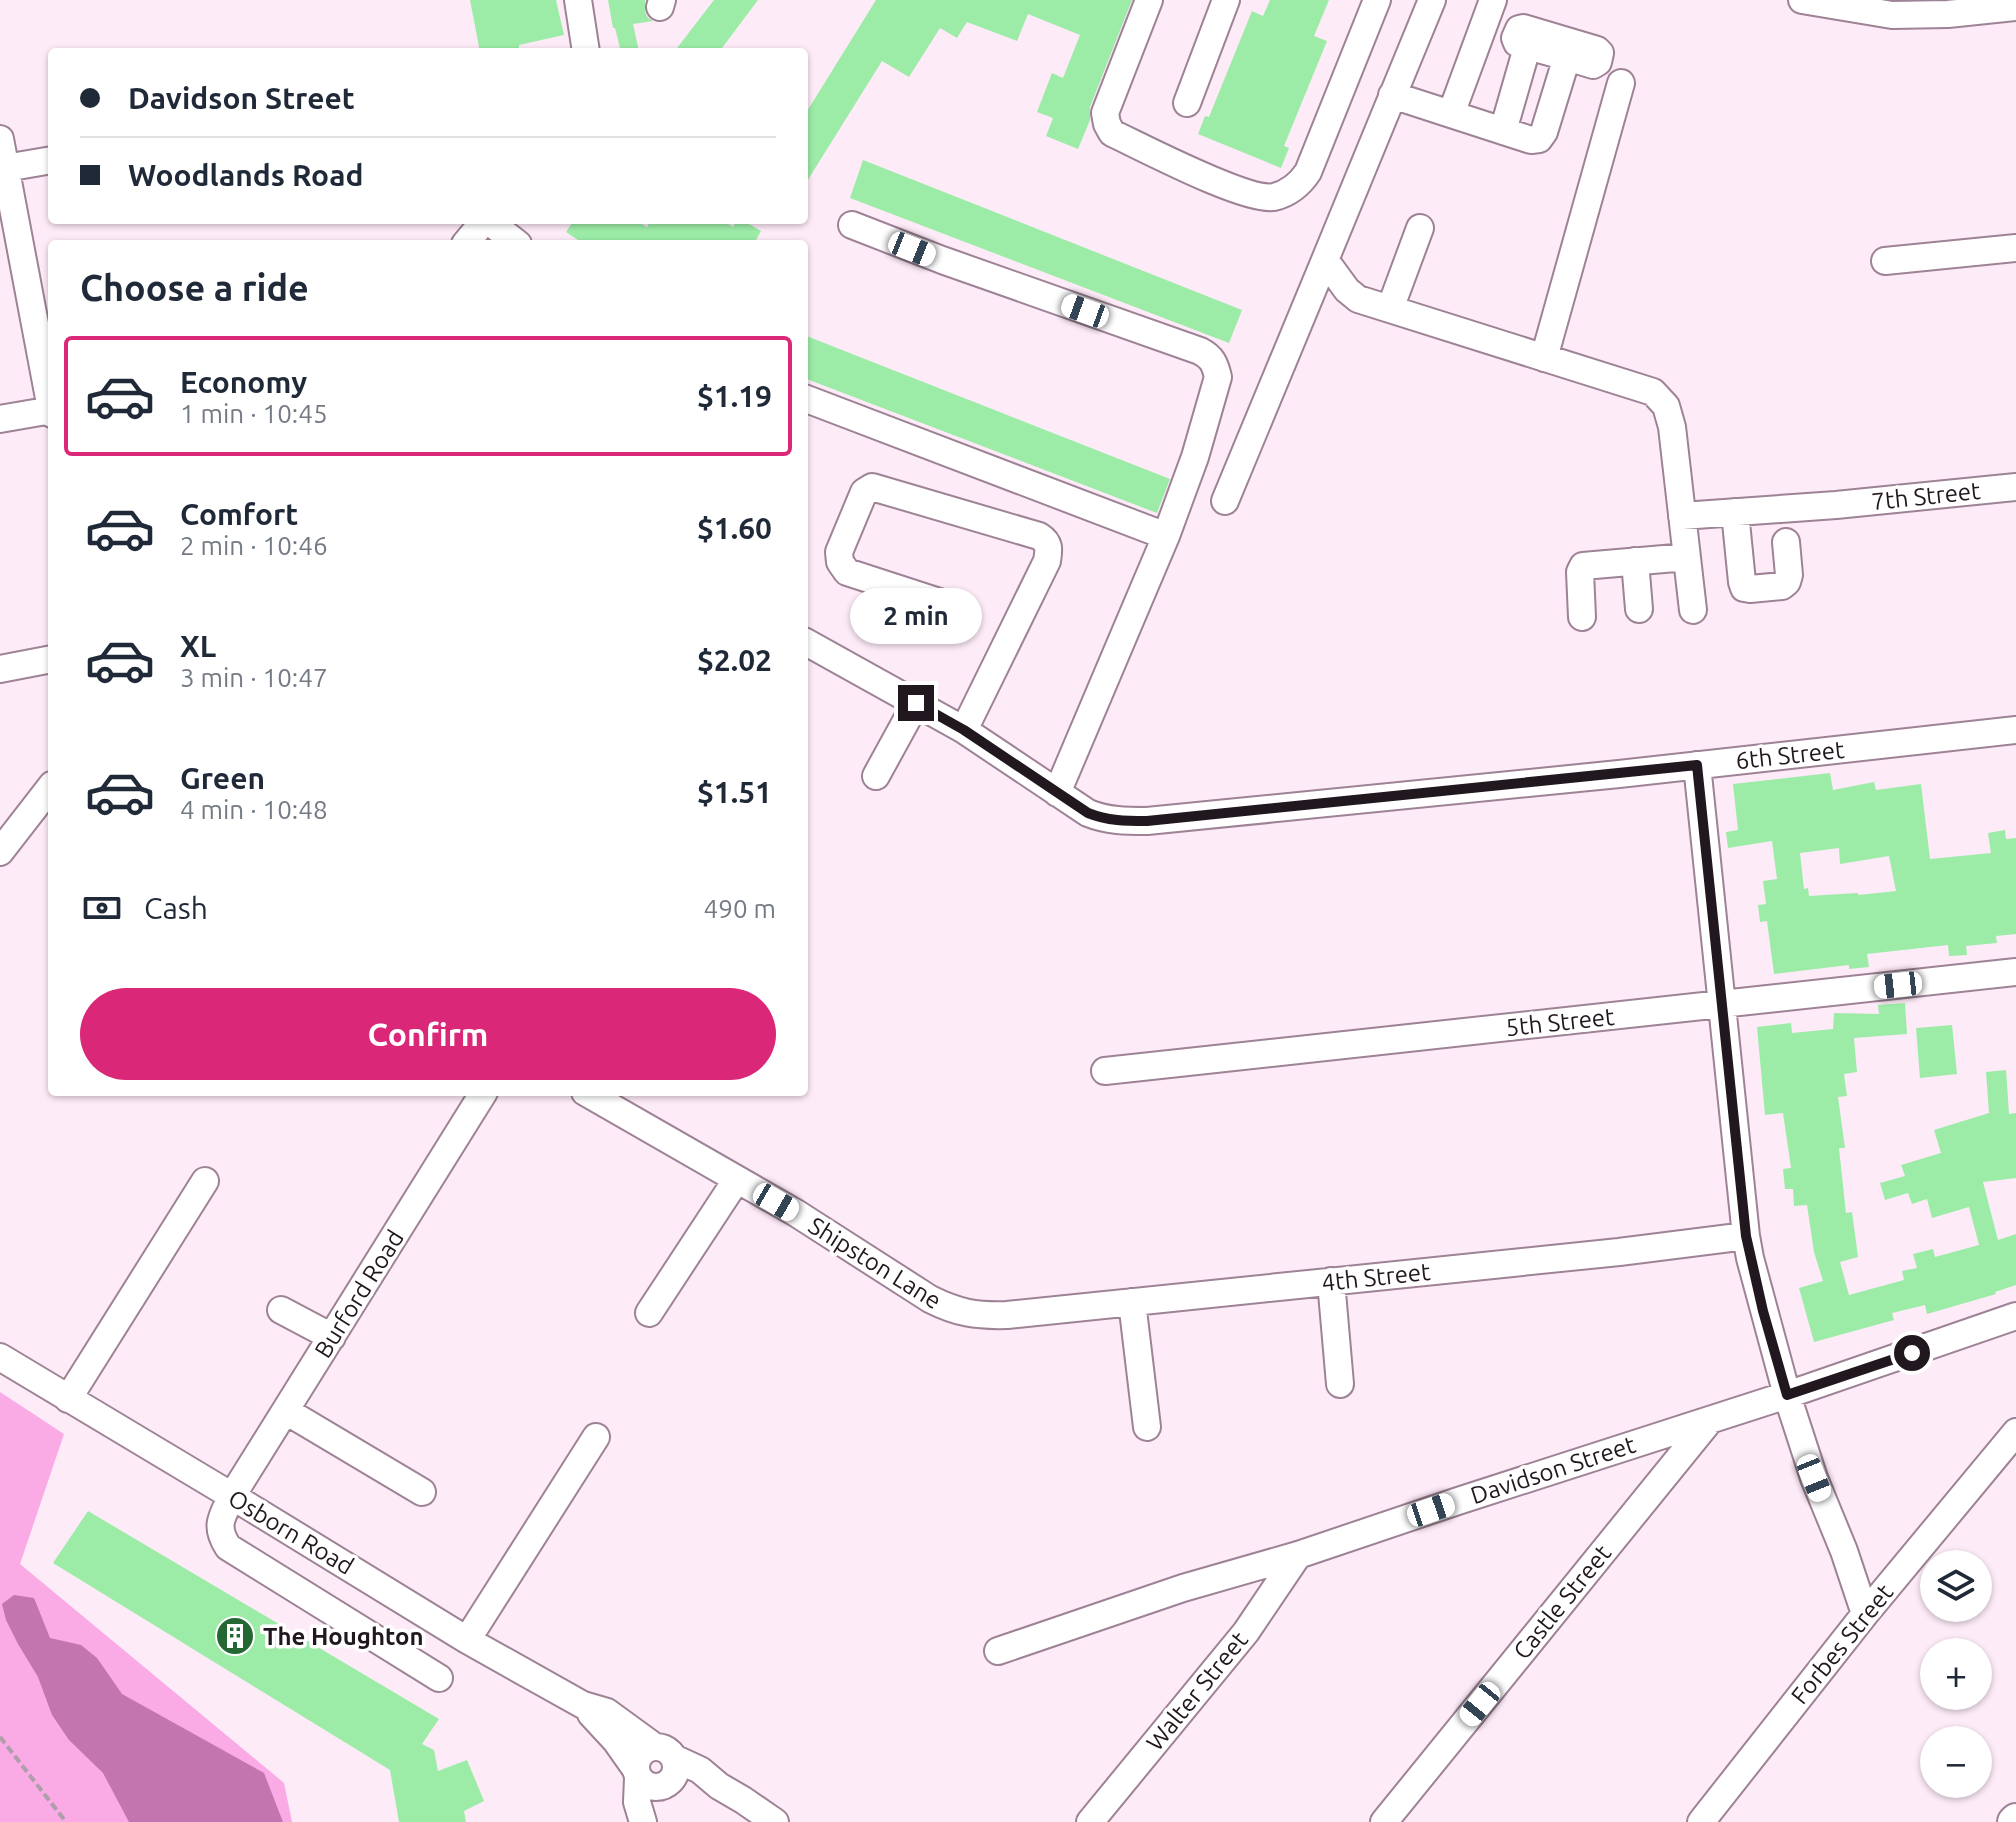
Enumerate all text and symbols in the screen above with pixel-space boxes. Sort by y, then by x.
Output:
text: Davidson Street [128,81,355,115]
text: Woodlands Road [128,158,363,192]
car [885,229,939,269]
text: Choose a ride [80,267,309,308]
car [1058,292,1112,330]
icon: car [84,360,156,432]
text: Economy [180,365,307,399]
text: $1.19 [697,379,772,413]
text: 1 min · 10:45 [180,399,328,428]
street label: 7th Street [1870,477,1982,515]
icon: car [84,492,156,564]
text: Comfort [180,497,298,531]
text: $1.60 [697,511,772,545]
text: 2 min · 10:46 [180,531,328,560]
callout: 2 min [850,587,982,643]
text: 2 min [883,601,949,630]
icon: car [84,624,156,696]
text: XL [180,629,216,663]
text: $2.02 [697,643,772,677]
text: 3 min · 10:47 [180,663,328,692]
route end [898,685,934,721]
street label: 6th Street [1734,736,1846,774]
icon: car [84,756,156,828]
text: Green [180,761,265,795]
text: $1.51 [697,775,772,809]
text: 4 min · 10:48 [180,795,328,824]
icon: cash [80,886,124,930]
text: Cash [144,891,208,925]
text: 490 m [704,894,776,923]
car [1873,971,1923,999]
button: Confirm [80,988,776,1080]
street label: 5th Street [1504,1003,1616,1041]
car [749,1180,803,1224]
street label: Shipston Lane [804,1212,946,1314]
street label: Burford Road [309,1225,409,1363]
street label: 4th Street [1320,1258,1432,1296]
route start [1894,1335,1930,1371]
street label: Davidson Street [1467,1430,1639,1509]
car [1794,1451,1834,1505]
street label: Osborn Road [224,1484,358,1580]
car [1404,1491,1458,1529]
street label: Castle Street [1508,1539,1617,1664]
map controls [1920,1550,1992,1798]
button: layers [1920,1550,1992,1622]
street label: Forbes Street [1786,1578,1899,1709]
building icon: The Houghton [214,1615,256,1657]
place label: The Houghton [263,1623,423,1650]
street label: Walter Street [1141,1626,1253,1756]
button: + [1920,1638,1992,1710]
car [1456,1678,1504,1730]
button: − [1920,1726,1992,1798]

